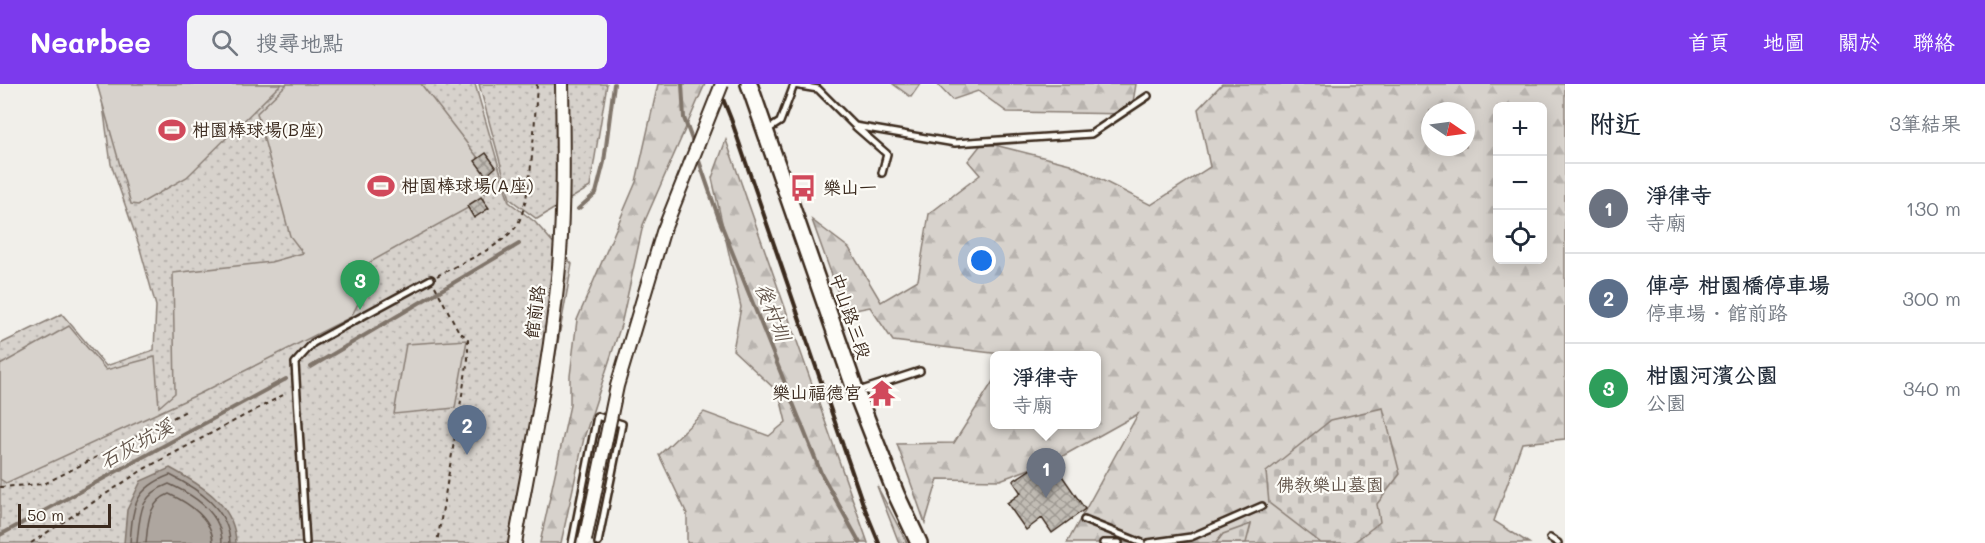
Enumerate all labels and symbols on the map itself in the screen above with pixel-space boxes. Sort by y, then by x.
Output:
north arrow [1421,102,1475,156]
sports icon: 柑園棒球場(B座) [157,115,187,145]
place label: 柑園棒球場(B座) [192,117,323,141]
sports icon: 柑園棒球場(A座) [366,171,396,201]
place label: 柑園棒球場(A座) [401,173,534,197]
bus stop icon: 樂山一 [788,173,818,203]
place label: 樂山一 [823,175,877,199]
your location [967,246,996,275]
pin: 3 [340,260,380,310]
street label: 中山路三段 [825,269,877,362]
water label: 後村圳 [751,279,798,346]
street label: 館前路 [518,283,550,340]
temple icon: 樂山福德宮 [867,378,897,408]
place label: 樂山福德宮 [772,380,862,404]
pin: 2 [448,406,486,455]
water label: 石灰坑溪 [94,412,178,474]
pin: 1 [1026,448,1066,498]
park label: 佛教樂山墓園 [1276,472,1384,496]
scale bar [18,501,111,528]

